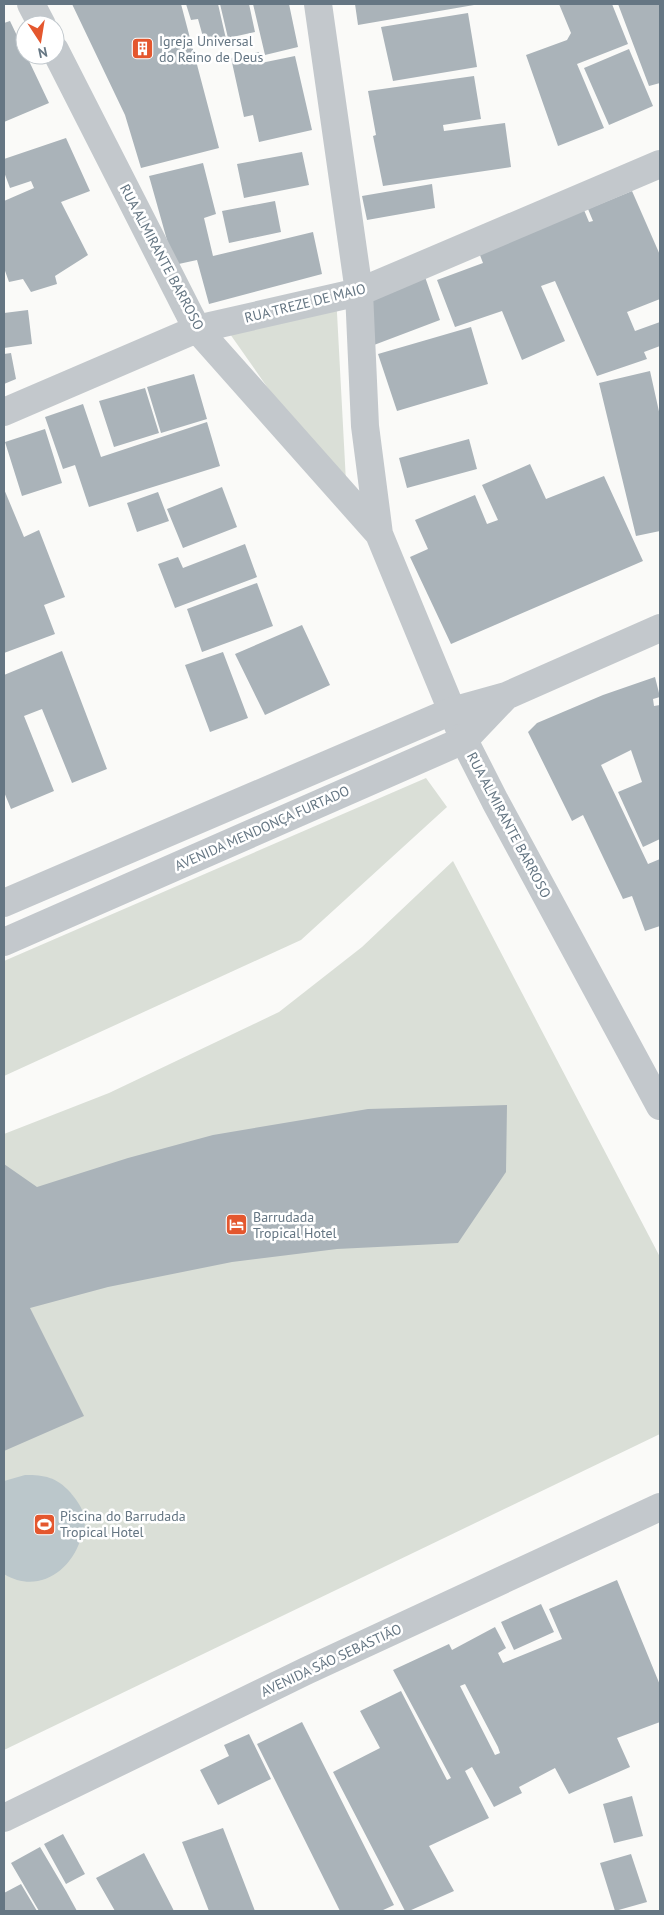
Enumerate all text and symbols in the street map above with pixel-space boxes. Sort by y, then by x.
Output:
north arrow [15,15,65,65]
place label: Igreja Universal do Reino de Deus [159,32,263,66]
building icon: Igreja Universal do Reino de Deus [131,37,155,61]
text: N [36,43,49,62]
street label: RUA ALMIRANTE BARROSO [116,181,208,333]
street label: RUA TREZE DE MAIO [243,279,367,327]
street label: RUA ALMIRANTE BARROSO [463,749,555,901]
street label: AVENIDA MENDONÇA FURTADO [172,781,352,875]
place label: Barrudada Tropical Hotel [253,1208,337,1242]
hotel icon: Barrudada Tropical Hotel [225,1213,249,1237]
place label: Piscina do Barrudada Tropical Hotel [60,1507,186,1541]
sports icon: Piscina do Barrudada Tropical Hotel [32,1512,56,1536]
street label: AVENIDA SÃO SEBASTIÃO [258,1619,404,1701]

